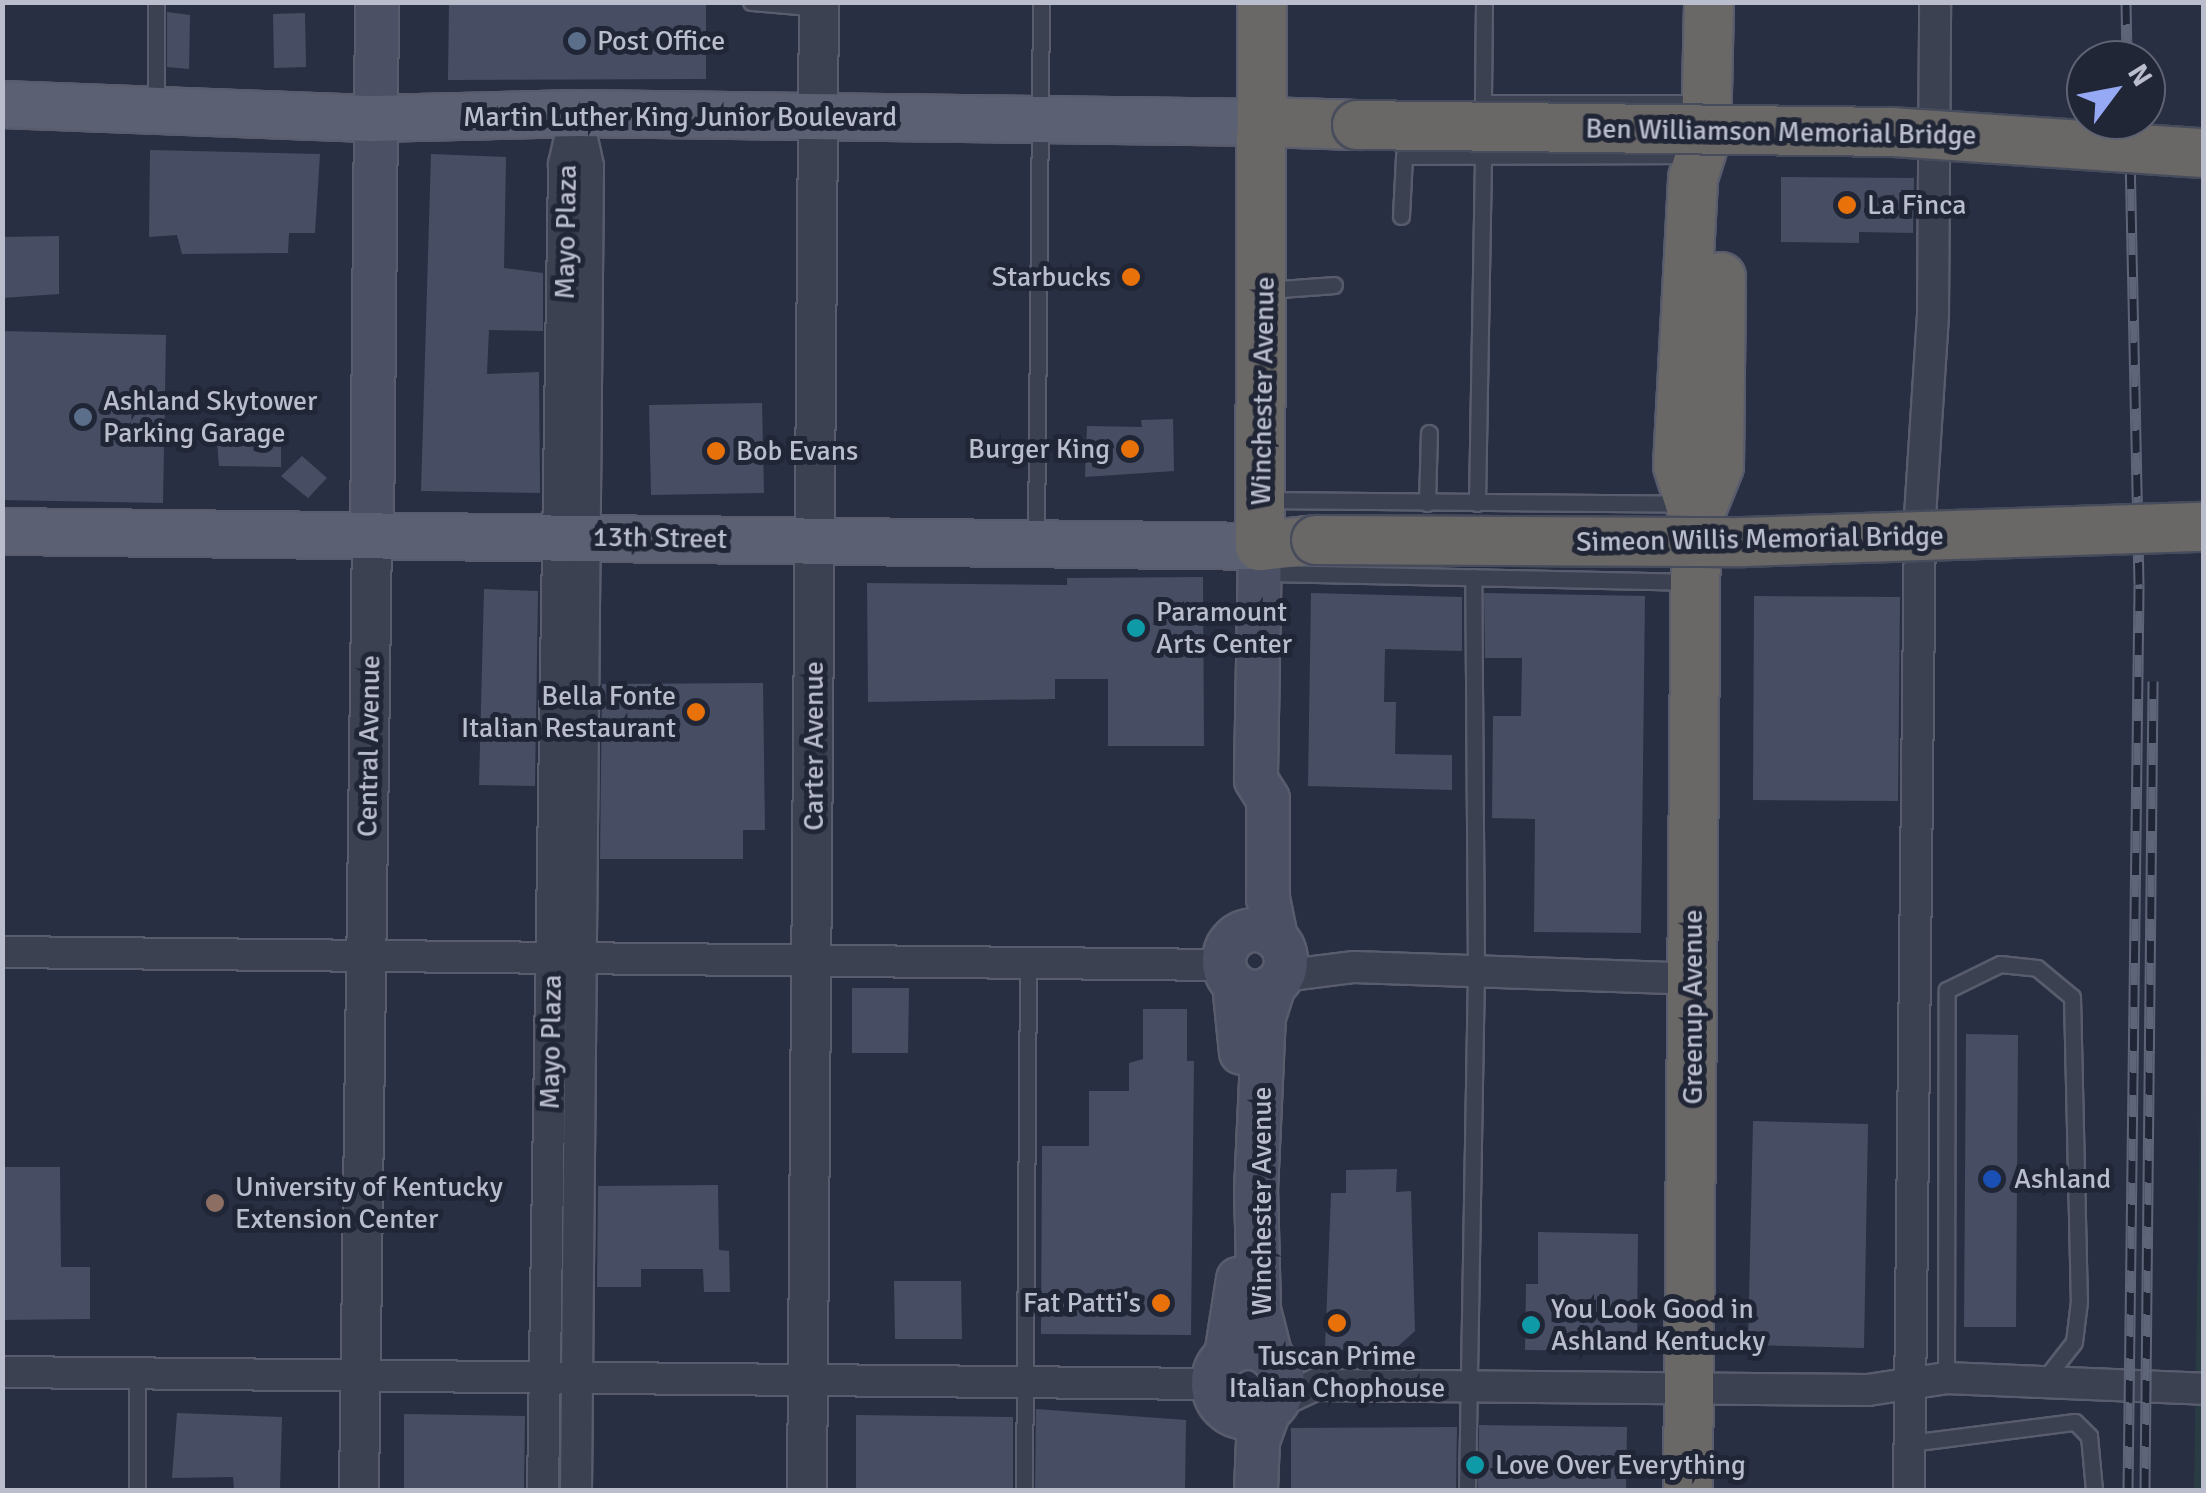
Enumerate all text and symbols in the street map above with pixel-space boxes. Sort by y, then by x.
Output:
place label: Post Office [597,24,725,58]
marker: Post Office [566,30,588,52]
north arrow [2066,40,2166,140]
text: N [2120,58,2159,92]
street label: Martin Luther King Junior Boulevard [463,100,897,134]
street label: Ben Williamson Memorial Bridge [1585,112,1977,152]
street label: Mayo Plaza [548,164,584,300]
place label: La Finca [1867,188,1967,222]
marker: La Finca [1836,194,1858,216]
place label: Starbucks [992,260,1111,294]
marker: Starbucks [1120,266,1142,288]
street label: Winchester Avenue [1244,276,1282,506]
place label: Ashland Skytower Parking Garage [103,384,317,450]
marker: Ashland Skytower Parking Garage [72,406,94,428]
place label: Burger King [968,432,1110,466]
place label: Bob Evans [736,434,858,468]
marker: Burger King [1119,438,1141,460]
marker: Bob Evans [705,440,727,462]
street label: Simeon Willis Memorial Bridge [1576,519,1944,559]
street label: 13th Street [593,520,727,556]
place label: Paramount Arts Center [1156,595,1292,661]
marker: Paramount Arts Center [1125,617,1147,639]
street label: Central Avenue [351,655,387,837]
street label: Carter Avenue [797,661,831,831]
place label: Bella Fonte Italian Restaurant [461,679,676,745]
marker: Bella Fonte Italian Restaurant [685,701,707,723]
street label: Greenup Avenue [1676,910,1710,1104]
street label: Mayo Plaza [533,974,569,1110]
street label: Winchester Avenue [1245,1087,1279,1315]
place label: Ashland [2014,1162,2111,1196]
marker: Ashland [1979,1166,2005,1192]
place label: University of Kentucky Extension Center [235,1170,503,1236]
marker: University of Kentucky Extension Center [204,1192,226,1214]
place label: Fat Patti's [1023,1286,1141,1320]
marker: Fat Patti's [1150,1292,1172,1314]
place label: You Look Good in Ashland Kentucky [1551,1292,1765,1358]
marker: Tuscan Prime Italian Chophouse [1326,1312,1348,1334]
marker: You Look Good in Ashland Kentucky [1520,1314,1542,1336]
place label: Tuscan Prime Italian Chophouse [1229,1339,1445,1405]
place label: Love Over Everything [1495,1448,1746,1482]
marker: Love Over Everything [1464,1454,1486,1476]

